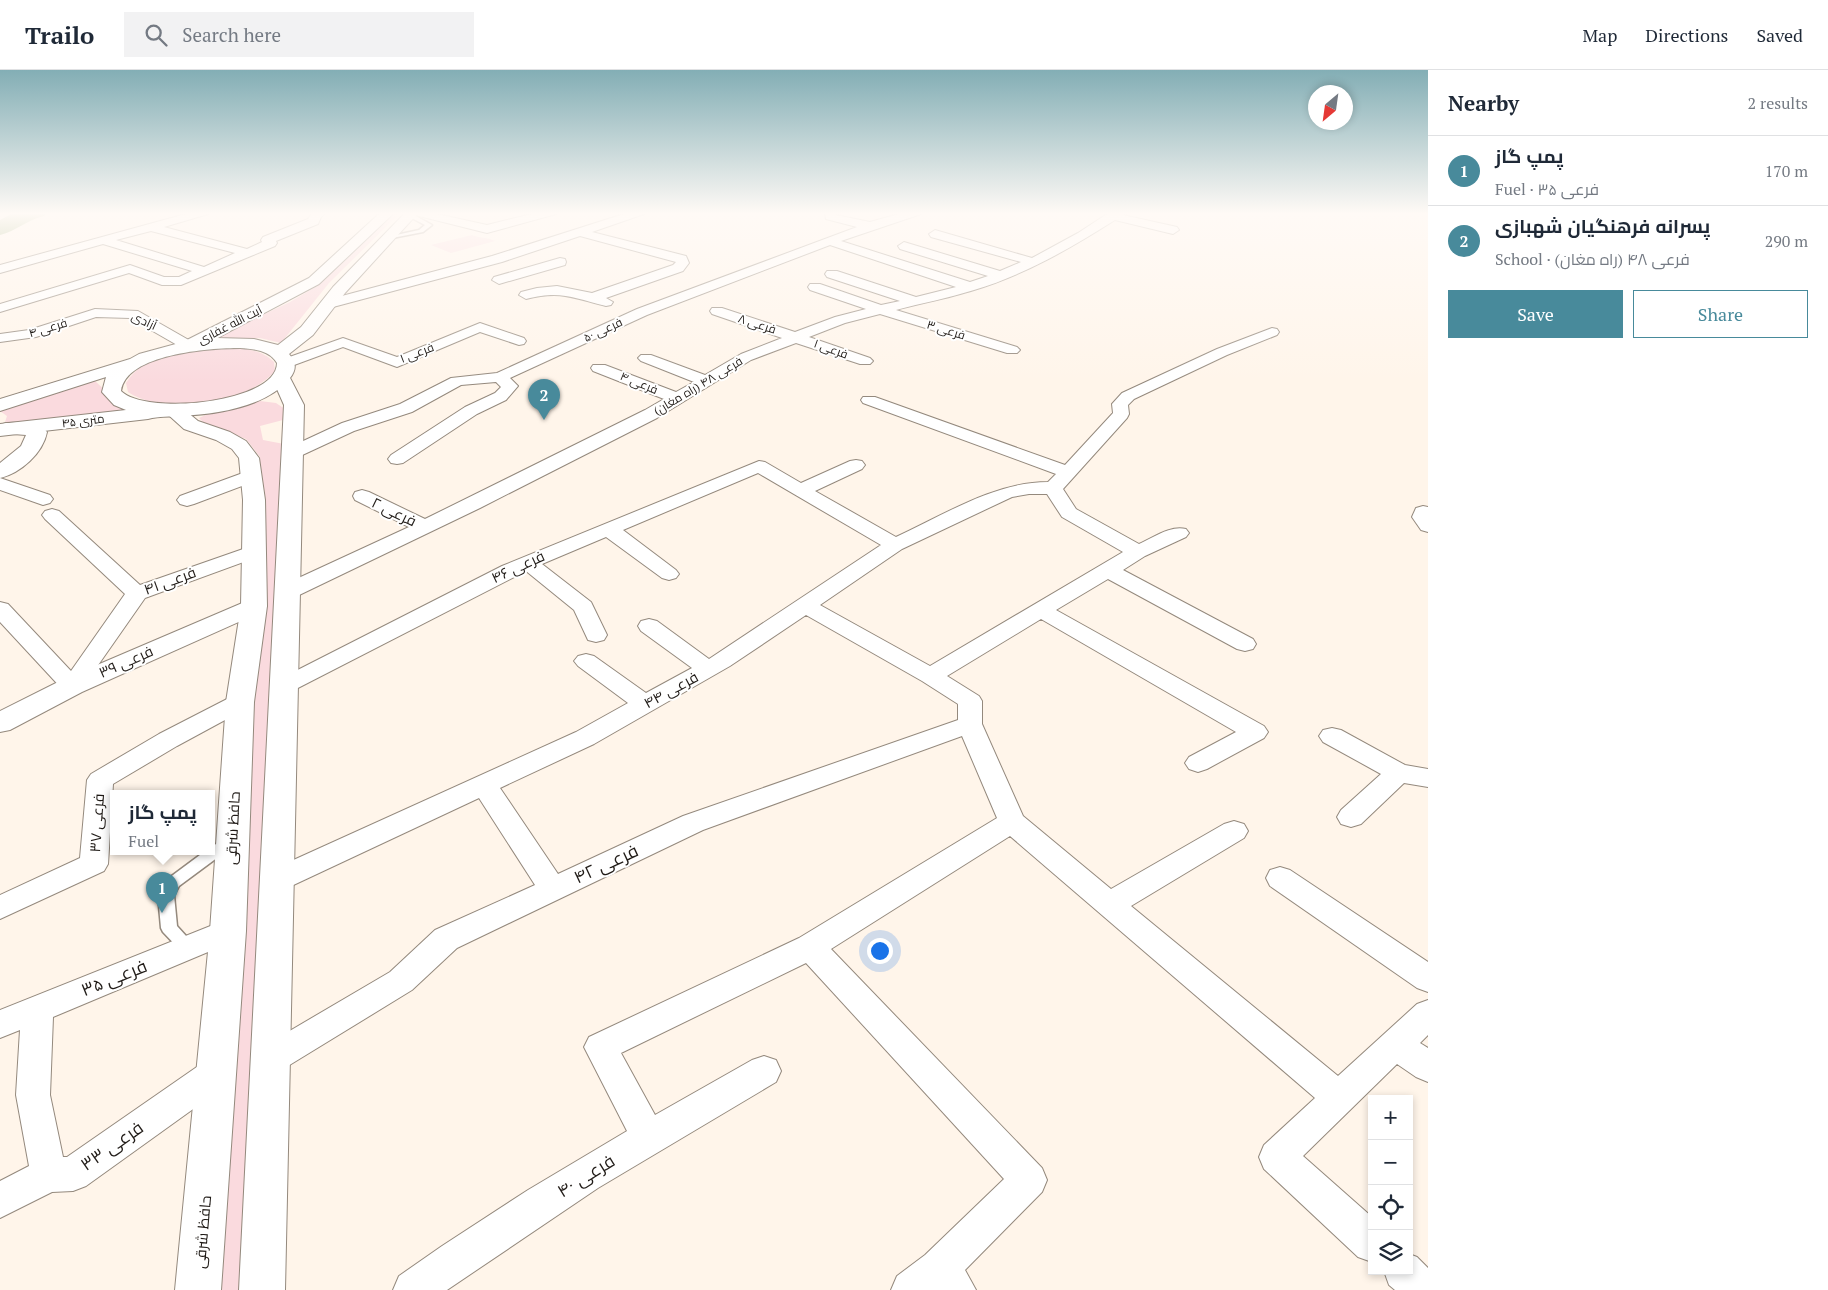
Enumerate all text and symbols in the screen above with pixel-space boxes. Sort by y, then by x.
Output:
search box [124,12,474,57]
text: Trailo [25,19,94,51]
icon: search [142,21,170,49]
text: Search here [182,22,281,47]
text: Map [1582,23,1617,47]
text: Directions [1645,23,1728,47]
text: Saved [1756,23,1803,47]
north arrow [1308,85,1353,130]
text: Nearby [1448,89,1519,117]
text: 2 results [1748,92,1808,114]
text: پمپ گاز [1495,143,1563,168]
text: 1 [1459,160,1469,182]
text: 170 m [1765,160,1808,182]
text: Fuel · فرعی ۳۵ [1495,178,1599,200]
text: پسرانه فرهنگیان شهبازی [1495,213,1710,238]
text: 2 [1459,230,1469,252]
text: 290 m [1765,230,1808,252]
text: School · فرعی ۴۸ (راه مغان) [1495,248,1690,270]
button: Save [1448,290,1623,338]
button: Share [1633,290,1808,338]
street label: آیت الله غفاری [195,302,265,347]
street label: آزادی [129,308,160,333]
street label: فرعی ۸ [736,310,778,337]
street label: فرعی ۵۰ [581,314,625,345]
street label: فرعی ۴ [27,315,69,340]
street label: فرعی ۳ [925,317,967,342]
street label: فرعی ۱ [812,335,850,362]
street label: فرعی ۱ [398,339,436,366]
street label: فرعی ۴۸ (راه مغان) [650,353,745,418]
street label: فرعی ۴ [618,368,660,397]
pin: 2 [528,379,560,420]
street label: ۴۵ متری [61,410,105,431]
street label: فرعی ۲ [368,492,420,531]
street label: فرعی ۴۶ [488,545,548,588]
street label: فرعی ۴۱ [141,561,199,600]
street label: فرعی ۳۹ [95,640,156,683]
street label: فرعی ۴۴ [640,666,702,713]
popup [110,790,215,855]
street label: حافظ شرقی [220,791,245,865]
street label: فرعی ۳۷ [84,793,109,853]
text: پمپ گاز [128,799,197,824]
text: Fuel [128,830,159,852]
street label: فرعی ۴۲ [569,838,642,888]
pin: 1 [146,872,178,913]
your location [867,938,893,964]
street label: فرعی ۳۵ [77,953,150,1001]
map controls [1368,1095,1413,1275]
button: + [1368,1095,1413,1140]
street label: فرعی ۳۳ [75,1115,148,1176]
button: − [1368,1140,1413,1185]
street label: فرعی ۴۰ [552,1148,619,1202]
button: locate [1368,1185,1413,1230]
street label: حافظ شرقی [189,1194,216,1269]
button: layers [1368,1230,1413,1275]

